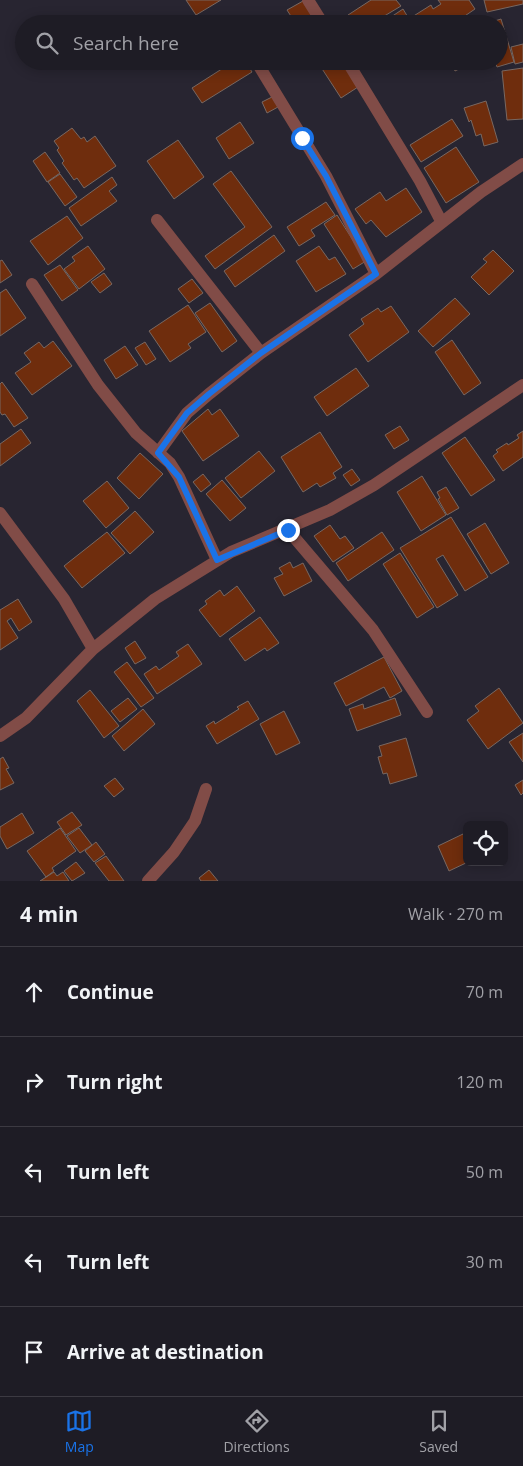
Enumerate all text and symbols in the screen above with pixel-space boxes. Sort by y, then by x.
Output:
search box [15,15,508,70]
icon: search [33,29,61,57]
text: Search here [73,30,179,56]
route start [291,127,314,150]
route end [277,519,300,542]
map controls [463,821,508,866]
button: locate [463,821,508,866]
text: 4 min [20,900,78,928]
text: Walk · 270 m [408,903,503,925]
icon: ahead [20,978,48,1006]
text: Continue [67,979,154,1005]
text: 70 m [466,981,503,1003]
icon: right [20,1068,48,1096]
text: Turn right [67,1069,162,1095]
text: 120 m [457,1071,503,1093]
icon: left [20,1158,48,1186]
text: Turn left [67,1159,149,1185]
text: 50 m [466,1161,503,1183]
icon: left [20,1248,48,1276]
text: Turn left [67,1249,149,1275]
text: 30 m [466,1251,503,1273]
icon: arrive [20,1338,48,1366]
text: Arrive at destination [67,1339,264,1365]
tab: Map [65,1407,94,1456]
tab: Directions [223,1407,290,1456]
tab: Saved [419,1407,458,1456]

